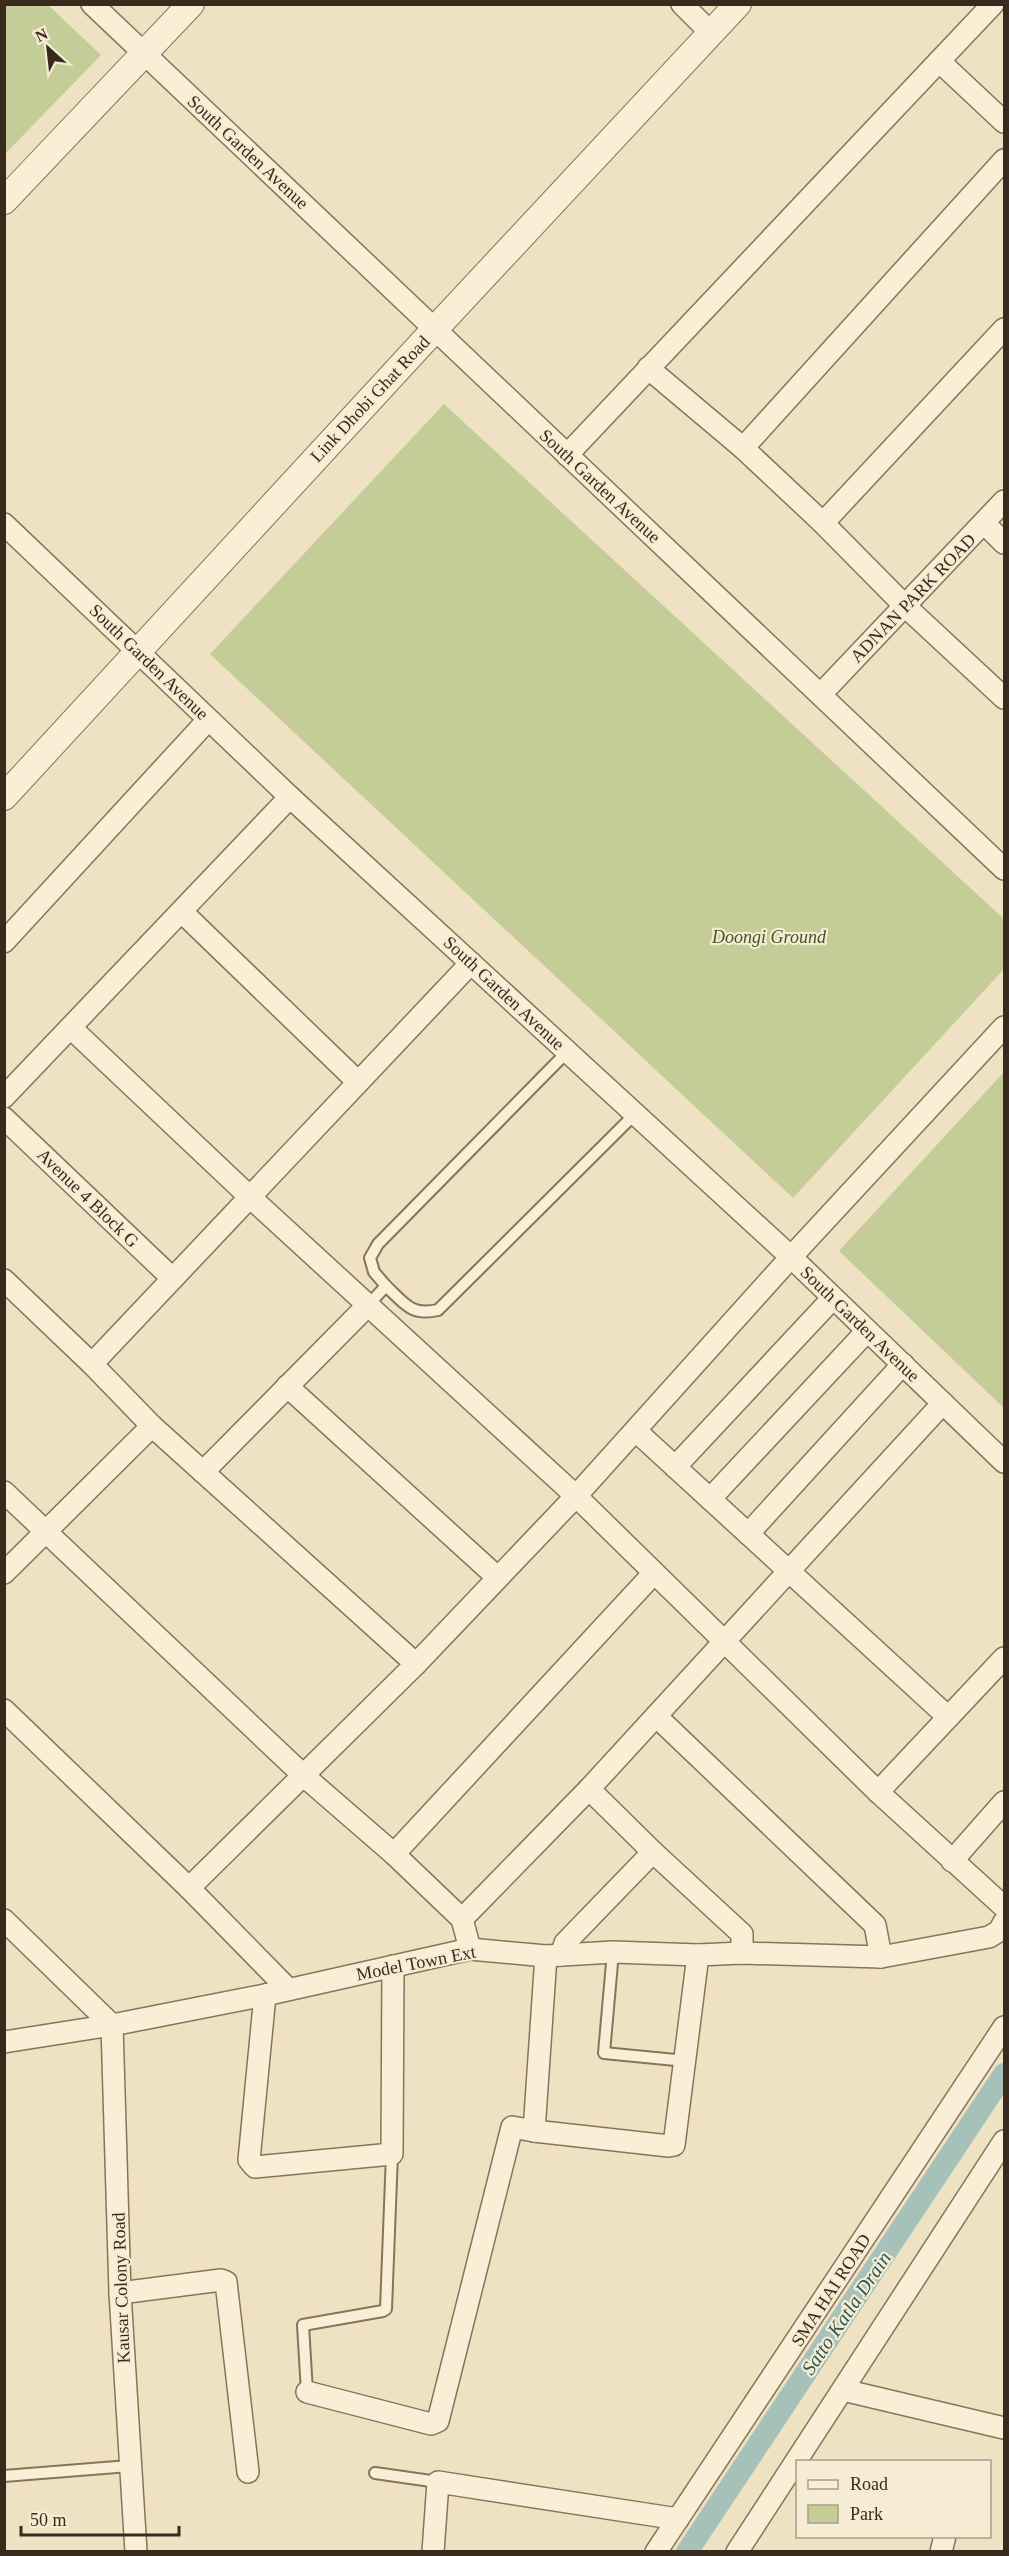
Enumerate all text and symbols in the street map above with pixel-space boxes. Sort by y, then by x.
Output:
north arrow [18,18,78,78]
text: N [32,25,51,45]
street label: South Garden Avenue [184,91,312,213]
street label: Link Dhobi Ghat Road [306,332,434,466]
street label: South Garden Avenue [536,425,664,547]
street label: ADNAN PARK ROAD [846,529,980,667]
street label: South Garden Avenue [85,600,213,724]
park label: Doongi Ground [711,927,827,947]
street label: South Garden Avenue [440,932,568,1054]
street label: Avenue 4 Block G [33,1145,143,1251]
street label: South Garden Avenue [796,1262,924,1386]
street label: Model Town Ext [355,1942,477,1984]
street label: Kausar Colony Road [108,2212,134,2364]
street label: SMA HAI ROAD [787,2230,875,2350]
water label: Satto Katla Drain [797,2247,895,2379]
legend [796,2460,991,2538]
text: Road [850,2474,888,2494]
scale bar [21,2499,178,2537]
text: Park [850,2504,883,2524]
text: 50 m [30,2510,67,2530]

